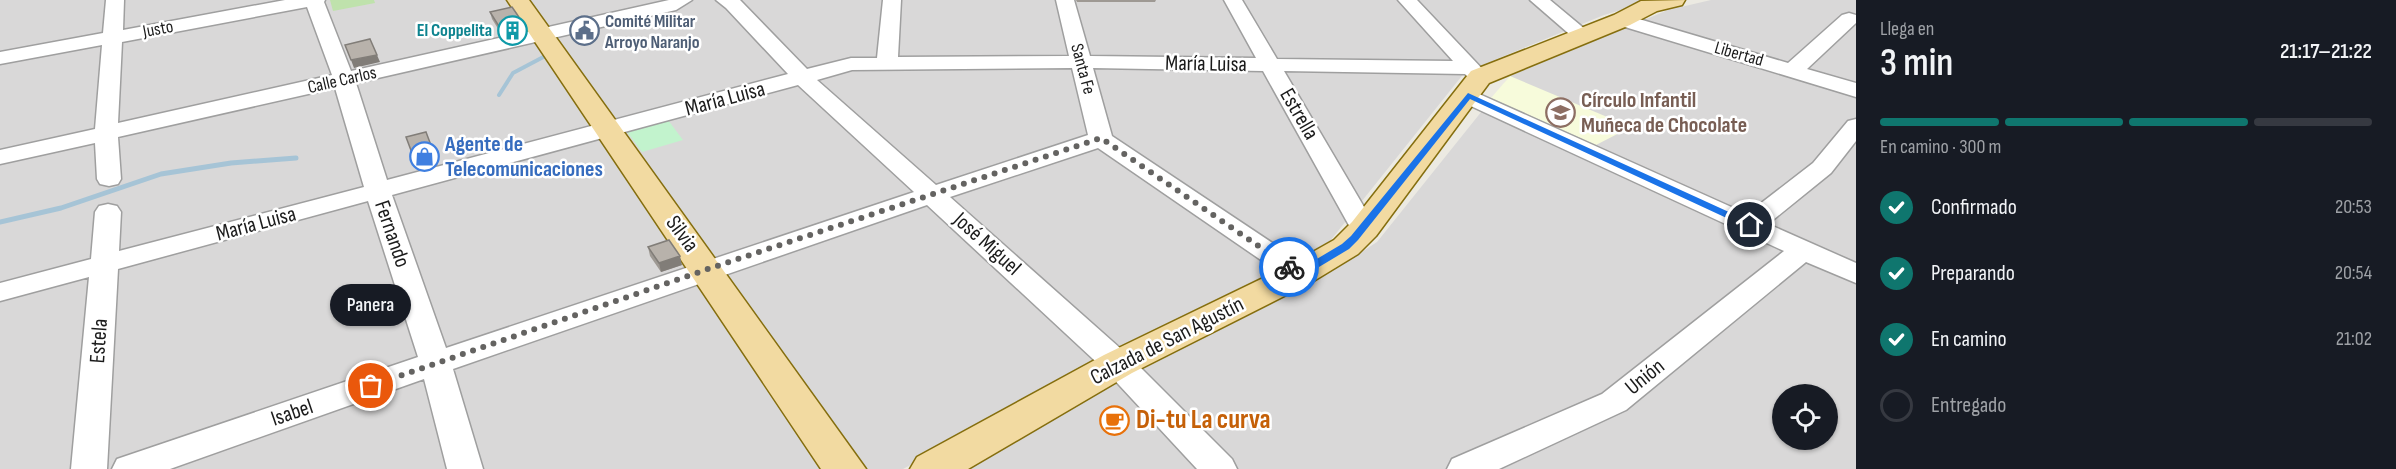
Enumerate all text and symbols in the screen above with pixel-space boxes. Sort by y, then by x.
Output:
place label: Comité Militar Arroyo Naranjo [604,11,700,53]
building icon: El Coppelita [497,14,529,46]
public building icon: Comité Militar Arroyo Naranjo [568,15,600,47]
street label: Justo [140,16,175,42]
text: Llega en [1880,17,1934,41]
place label: El Coppelita [417,20,492,41]
street label: Libertad [1712,37,1766,71]
text: 21:17–21:22 [2280,38,2372,65]
text: 3 min [1880,40,1953,87]
street label: Santa Fe [1066,41,1100,97]
street label: María Luisa [1165,50,1247,78]
street label: Calle Carlos [306,62,378,98]
street label: María Luisa [682,75,768,123]
street label: Estrella [1274,83,1324,145]
place label: Círculo Infantil Muñeca de Chocolate [1581,87,1747,139]
school or university icon: Círculo Infantil Muñeca de Chocolate [1544,97,1576,129]
place label: Agente de Telecomunicaciones [444,131,603,183]
text: En camino · 300 m [1880,135,2001,159]
shop icon: Agente de Telecomunicaciones [408,141,440,173]
icon: check [1880,191,1913,224]
text: Confirmado [1931,194,2017,221]
text: 20:53 [2335,195,2372,219]
street label: Fernando [368,197,416,271]
pin [1724,199,1775,250]
street label: María Luisa [213,200,299,248]
street label: José Miguel [947,206,1026,281]
icon: home [1733,208,1766,241]
street label: Silvia [660,210,704,258]
courier [1259,237,1319,297]
icon: bike [1273,251,1306,284]
icon: check [1880,257,1913,290]
text: Preparando [1931,260,2015,287]
text: 20:54 [2335,261,2372,285]
callout: Panera [330,284,412,326]
street label: Calzada de San Agustín [1086,291,1248,391]
text: Panera [347,293,394,317]
street label: Estela [84,318,114,364]
icon: check [1880,323,1913,356]
text: En camino [1931,326,2007,353]
text: 21:02 [2336,327,2372,351]
street label: Unión [1620,353,1670,401]
pin [345,360,396,411]
icon: bag [354,369,387,402]
map controls [1772,384,1838,450]
button: locate [1772,384,1838,450]
text: Entregado [1931,392,2006,419]
street label: Isabel [267,393,317,433]
cafe icon: Di-tu La curva [1099,404,1131,436]
place label: Di-tu La curva [1136,404,1271,436]

